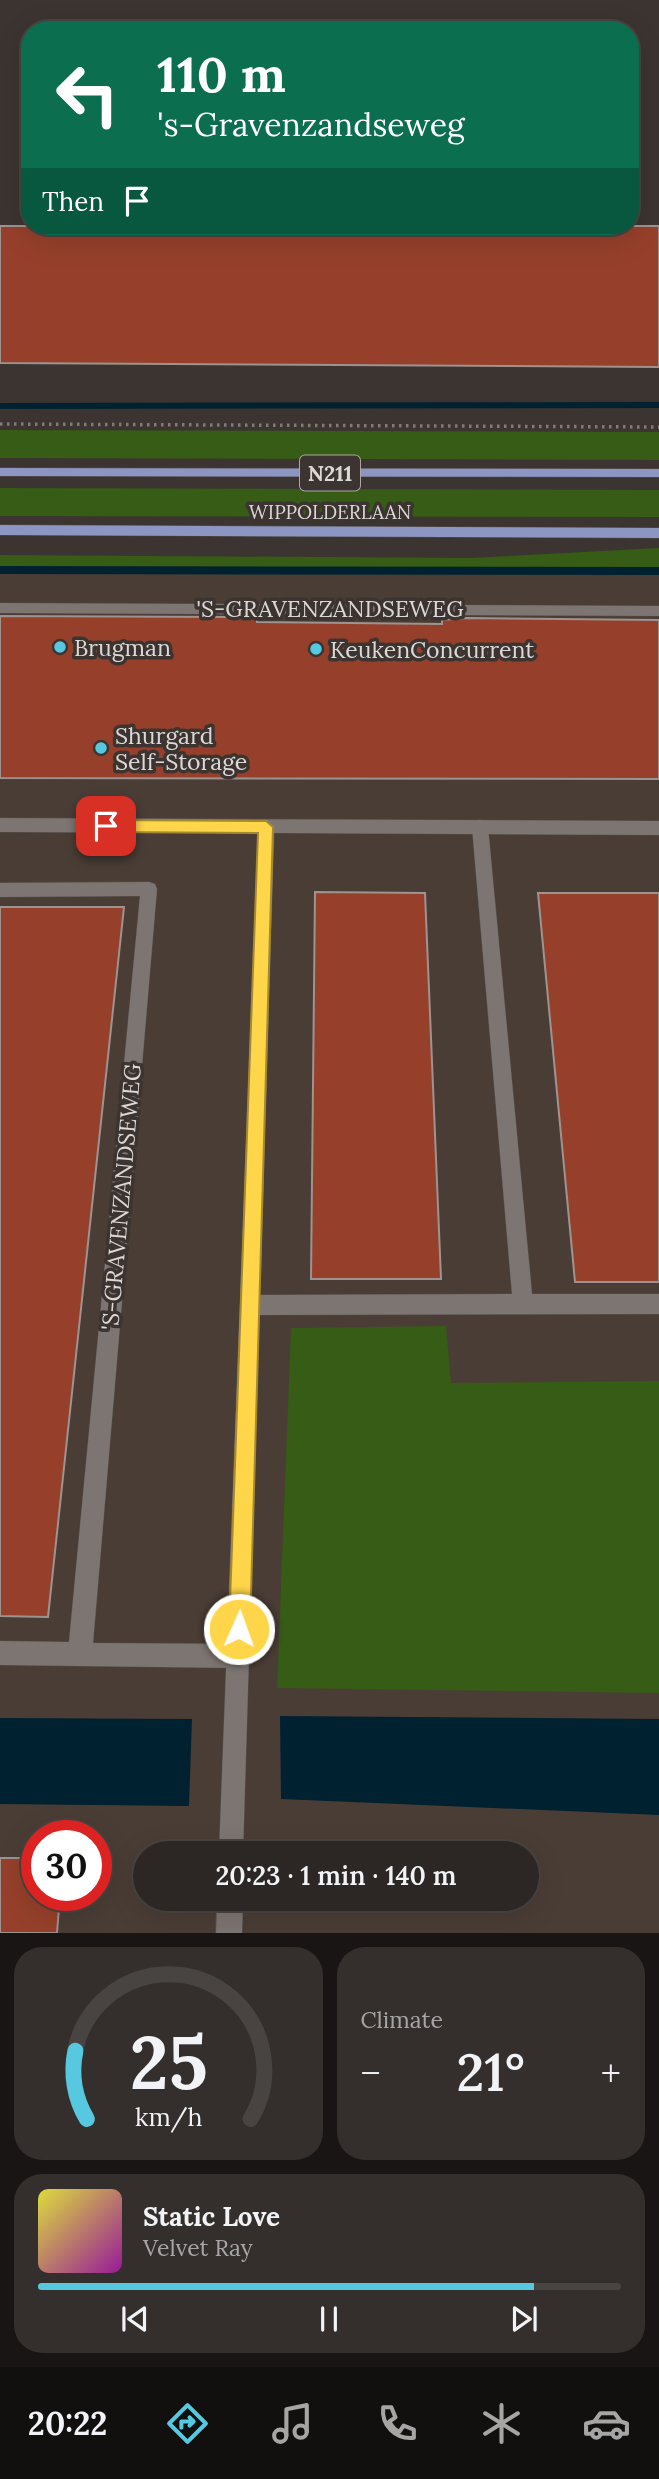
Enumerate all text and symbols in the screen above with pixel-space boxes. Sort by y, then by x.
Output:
text: 110 m [157,43,286,105]
icon: left [42,49,133,140]
text: 's-Gravenzandseweg [157,104,465,145]
icon: arrive [118,182,156,220]
text: Then [42,185,104,218]
road number: N211 [300,456,360,490]
street label: WIPPOLDERLAAN [249,500,411,524]
street label: 'S-GRAVENZANDSEWEG [196,594,464,623]
place label: Brugman [74,633,171,662]
place label: KeukenConcurrent [330,635,534,664]
marker: Brugman [52,639,68,655]
marker: KeukenConcurrent [308,641,324,657]
place label: Shurgard Self-Storage [115,721,247,776]
marker: Shurgard Self-Storage [93,740,109,756]
pin [76,796,136,856]
icon: arrive [87,807,125,845]
street label: 'S-GRAVENZANDSEWEG [95,1062,147,1332]
position arrow [202,1592,276,1666]
speed limit sign: 30 [21,1820,112,1911]
text: 20:23 · 1 min · 140 m [215,1859,457,1892]
text: Climate [361,2005,443,2034]
text: 25 [129,2017,207,2110]
text: 21° [457,2039,525,2105]
text: − [361,2049,381,2097]
text: + [601,2049,621,2097]
text: km/h [134,2101,202,2133]
text: Static Love [143,2200,280,2233]
text: Velvet Ray [143,2233,253,2262]
icon: previous [116,2300,154,2338]
icon: pause [310,2300,348,2338]
icon: next [505,2300,543,2338]
icon: directions [163,2399,212,2448]
icon: music [268,2399,317,2448]
icon: phone [373,2399,422,2448]
icon: climate [477,2399,526,2448]
icon: car [582,2399,631,2448]
text: 20:22 [28,2403,107,2444]

